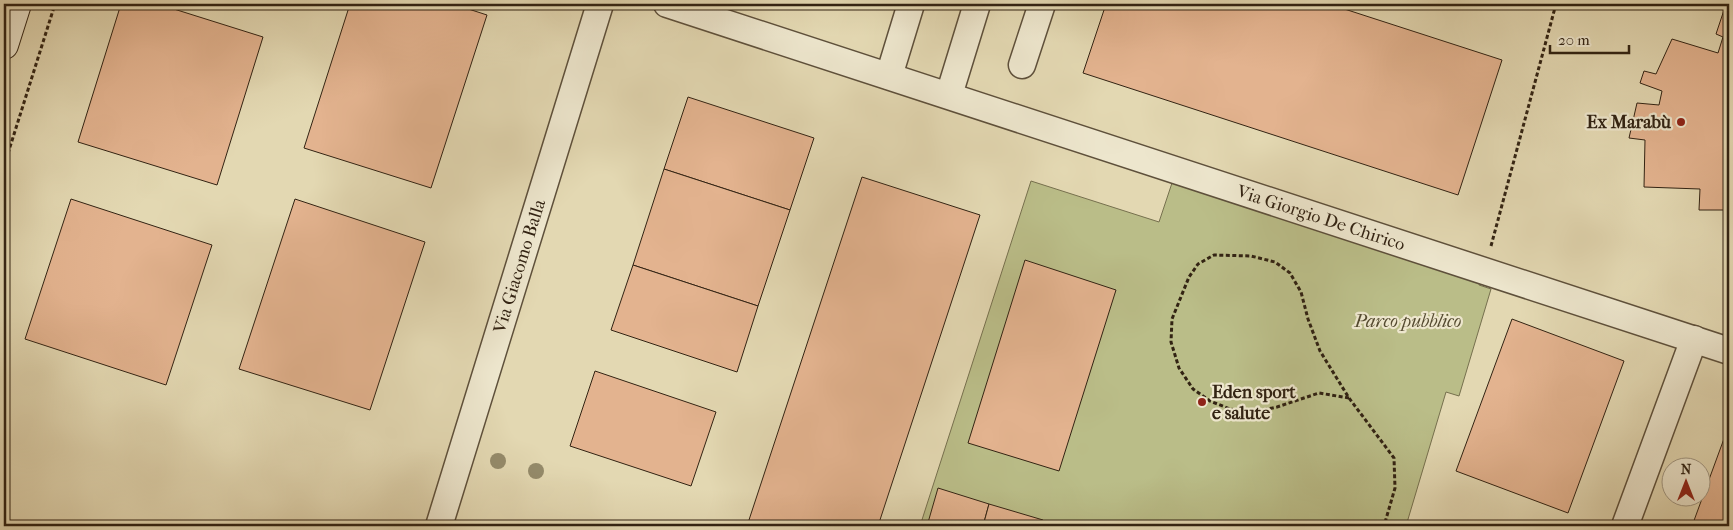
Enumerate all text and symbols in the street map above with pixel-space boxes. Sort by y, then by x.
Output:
scale bar [1550,22,1629,54]
text: 20 m [1558,31,1590,49]
place label: Ex Marabù [1587,112,1672,133]
marker: Ex Marabù [1675,116,1687,128]
street label: Via Giorgio De Chirico [1233,180,1408,255]
street label: Via Giacomo Balla [488,196,550,336]
park label: Parco pubblico [1354,311,1461,332]
place label: Eden sport e salute [1212,382,1296,424]
marker: Eden sport e salute [1196,396,1208,408]
north arrow [1660,458,1710,508]
text: N [1681,461,1692,478]

